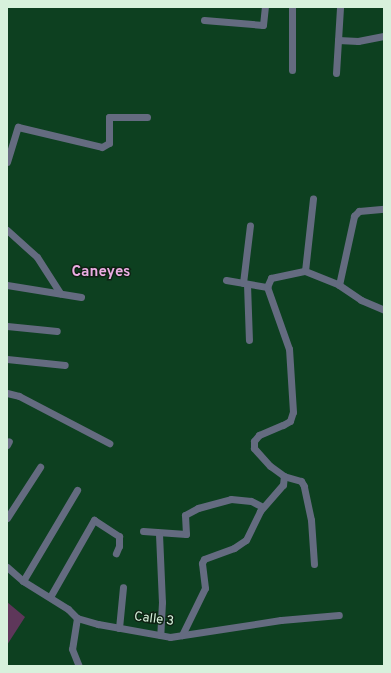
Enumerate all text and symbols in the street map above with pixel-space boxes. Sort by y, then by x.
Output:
district label: Caneyes [72,264,130,282]
street label: Calle 3 [133,610,175,630]

